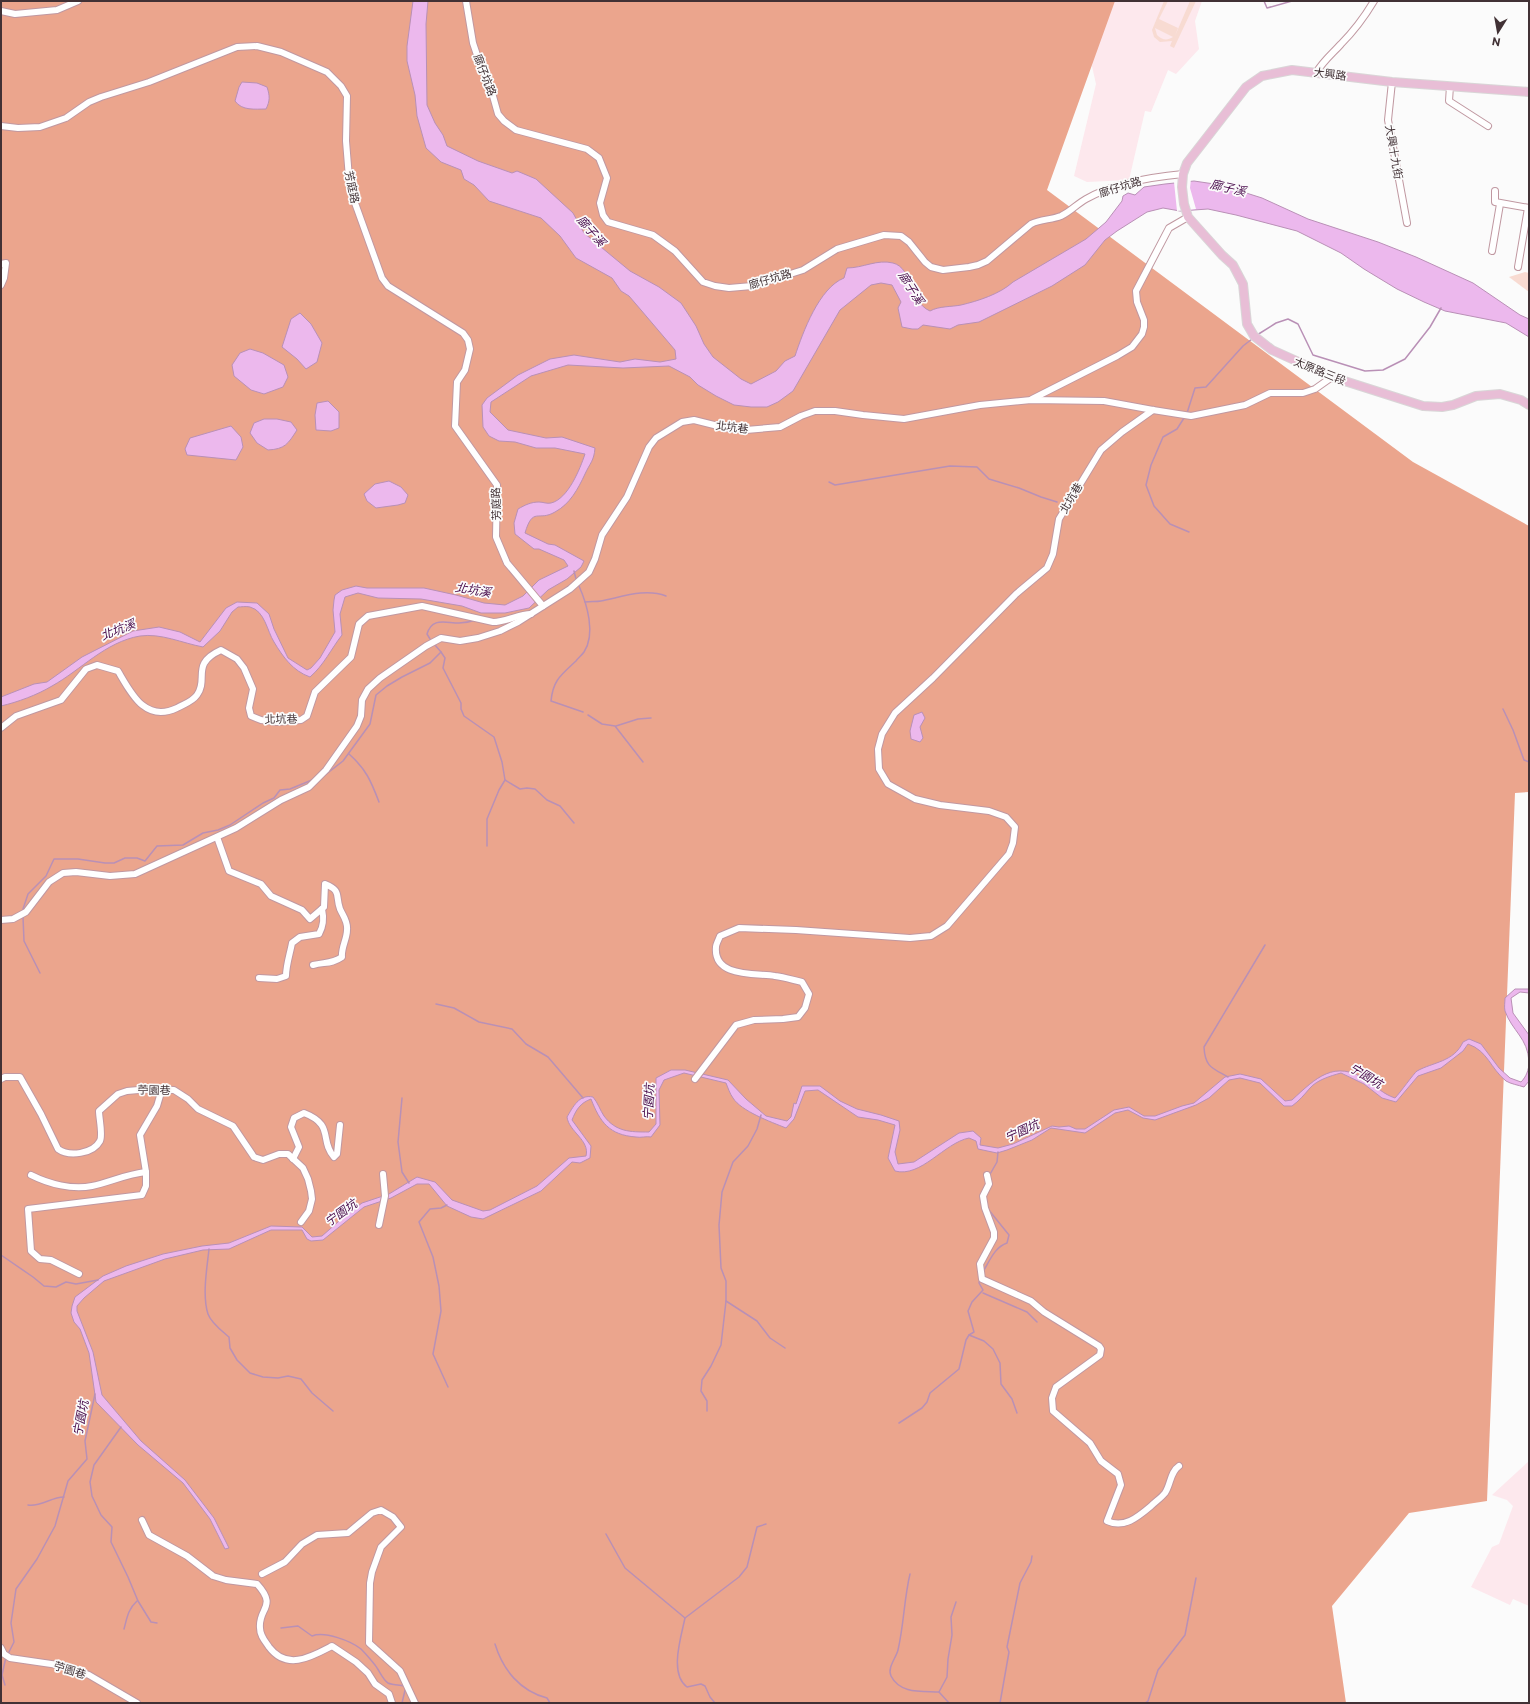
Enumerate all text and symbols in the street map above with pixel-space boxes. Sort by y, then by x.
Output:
north arrow [1478,12,1518,52]
text: N [1491,35,1501,49]
street label: 廍仔坑路 [472,52,499,98]
street label: 大興路 [1313,65,1347,82]
street label: 大興十九街 [1383,124,1406,180]
street label: 芳庭路 [343,169,362,204]
street label: 廍仔坑路 [1097,174,1143,199]
water label: 廍子溪 [1209,176,1249,198]
water label: 廍子溪 [575,212,610,250]
street label: 廍仔坑路 [747,266,793,291]
water label: 廍子溪 [896,268,928,308]
street label: 太原路三段 [1292,354,1348,387]
street label: 北坑巷 [715,418,749,435]
street label: 北坑巷 [1057,480,1085,515]
street label: 芳庭路 [488,487,503,521]
water label: 北坑溪 [454,579,494,599]
water label: 北坑溪 [98,615,139,642]
street label: 北坑巷 [264,712,298,725]
water label: 宁園坑 [1347,1060,1387,1091]
water label: 宁園坑 [640,1082,656,1120]
street label: 苧園巷 [137,1083,171,1096]
water label: 宁園坑 [1002,1116,1043,1144]
water label: 宁園坑 [322,1195,361,1228]
water label: 宁園坑 [70,1397,91,1437]
street label: 苧園巷 [52,1658,88,1681]

